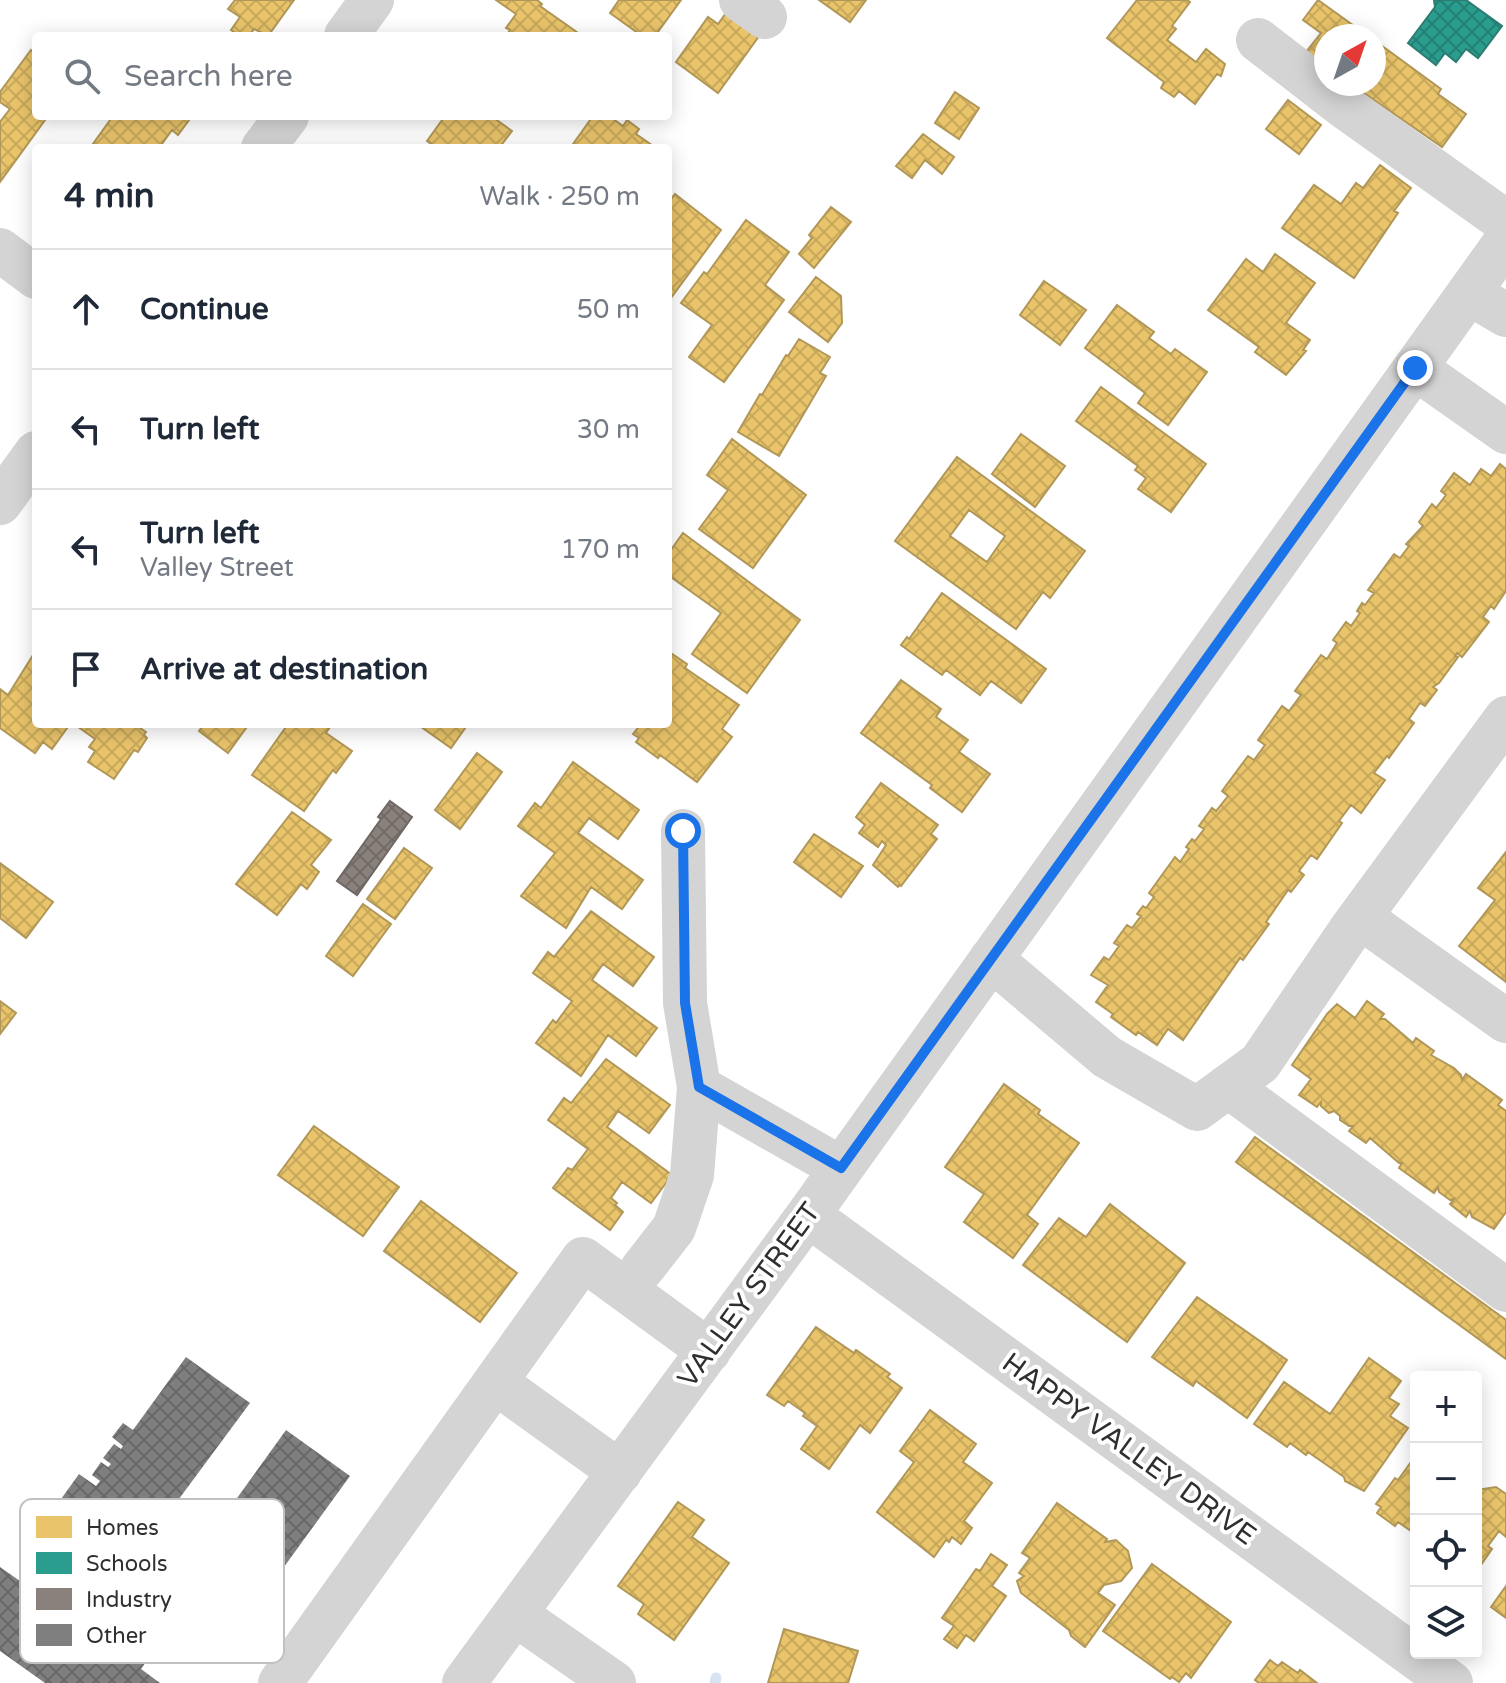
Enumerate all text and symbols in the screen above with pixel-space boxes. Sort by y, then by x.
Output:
north arrow [1314,24,1386,96]
search box [32,32,672,120]
icon: search [60,54,104,98]
text: Search here [124,58,293,95]
text: 4 min [64,176,155,217]
text: Walk · 250 m [480,181,640,212]
icon: ahead [64,287,108,331]
text: Continue [140,291,269,328]
text: 50 m [577,294,640,325]
route end [1397,350,1433,386]
icon: left [64,407,108,451]
text: Turn left [140,411,259,448]
text: 30 m [577,414,640,445]
text: Turn left [140,515,259,552]
icon: left [64,527,108,571]
text: 170 m [560,534,640,565]
text: Valley Street [140,552,294,583]
icon: arrive [64,647,108,691]
text: Arrive at destination [140,651,428,688]
route start [665,813,701,849]
street label: VALLEY STREET [670,1196,828,1394]
street label: HAPPY VALLEY DRIVE [995,1346,1263,1552]
map controls [1410,1371,1482,1659]
button: + [1410,1371,1482,1443]
button: − [1410,1443,1482,1515]
legend [20,1499,284,1663]
text: Homes [86,1515,159,1541]
button: locate [1410,1515,1482,1587]
text: Schools [86,1551,167,1577]
text: Industry [86,1587,172,1613]
button: layers [1410,1587,1482,1659]
text: Other [86,1623,147,1649]

